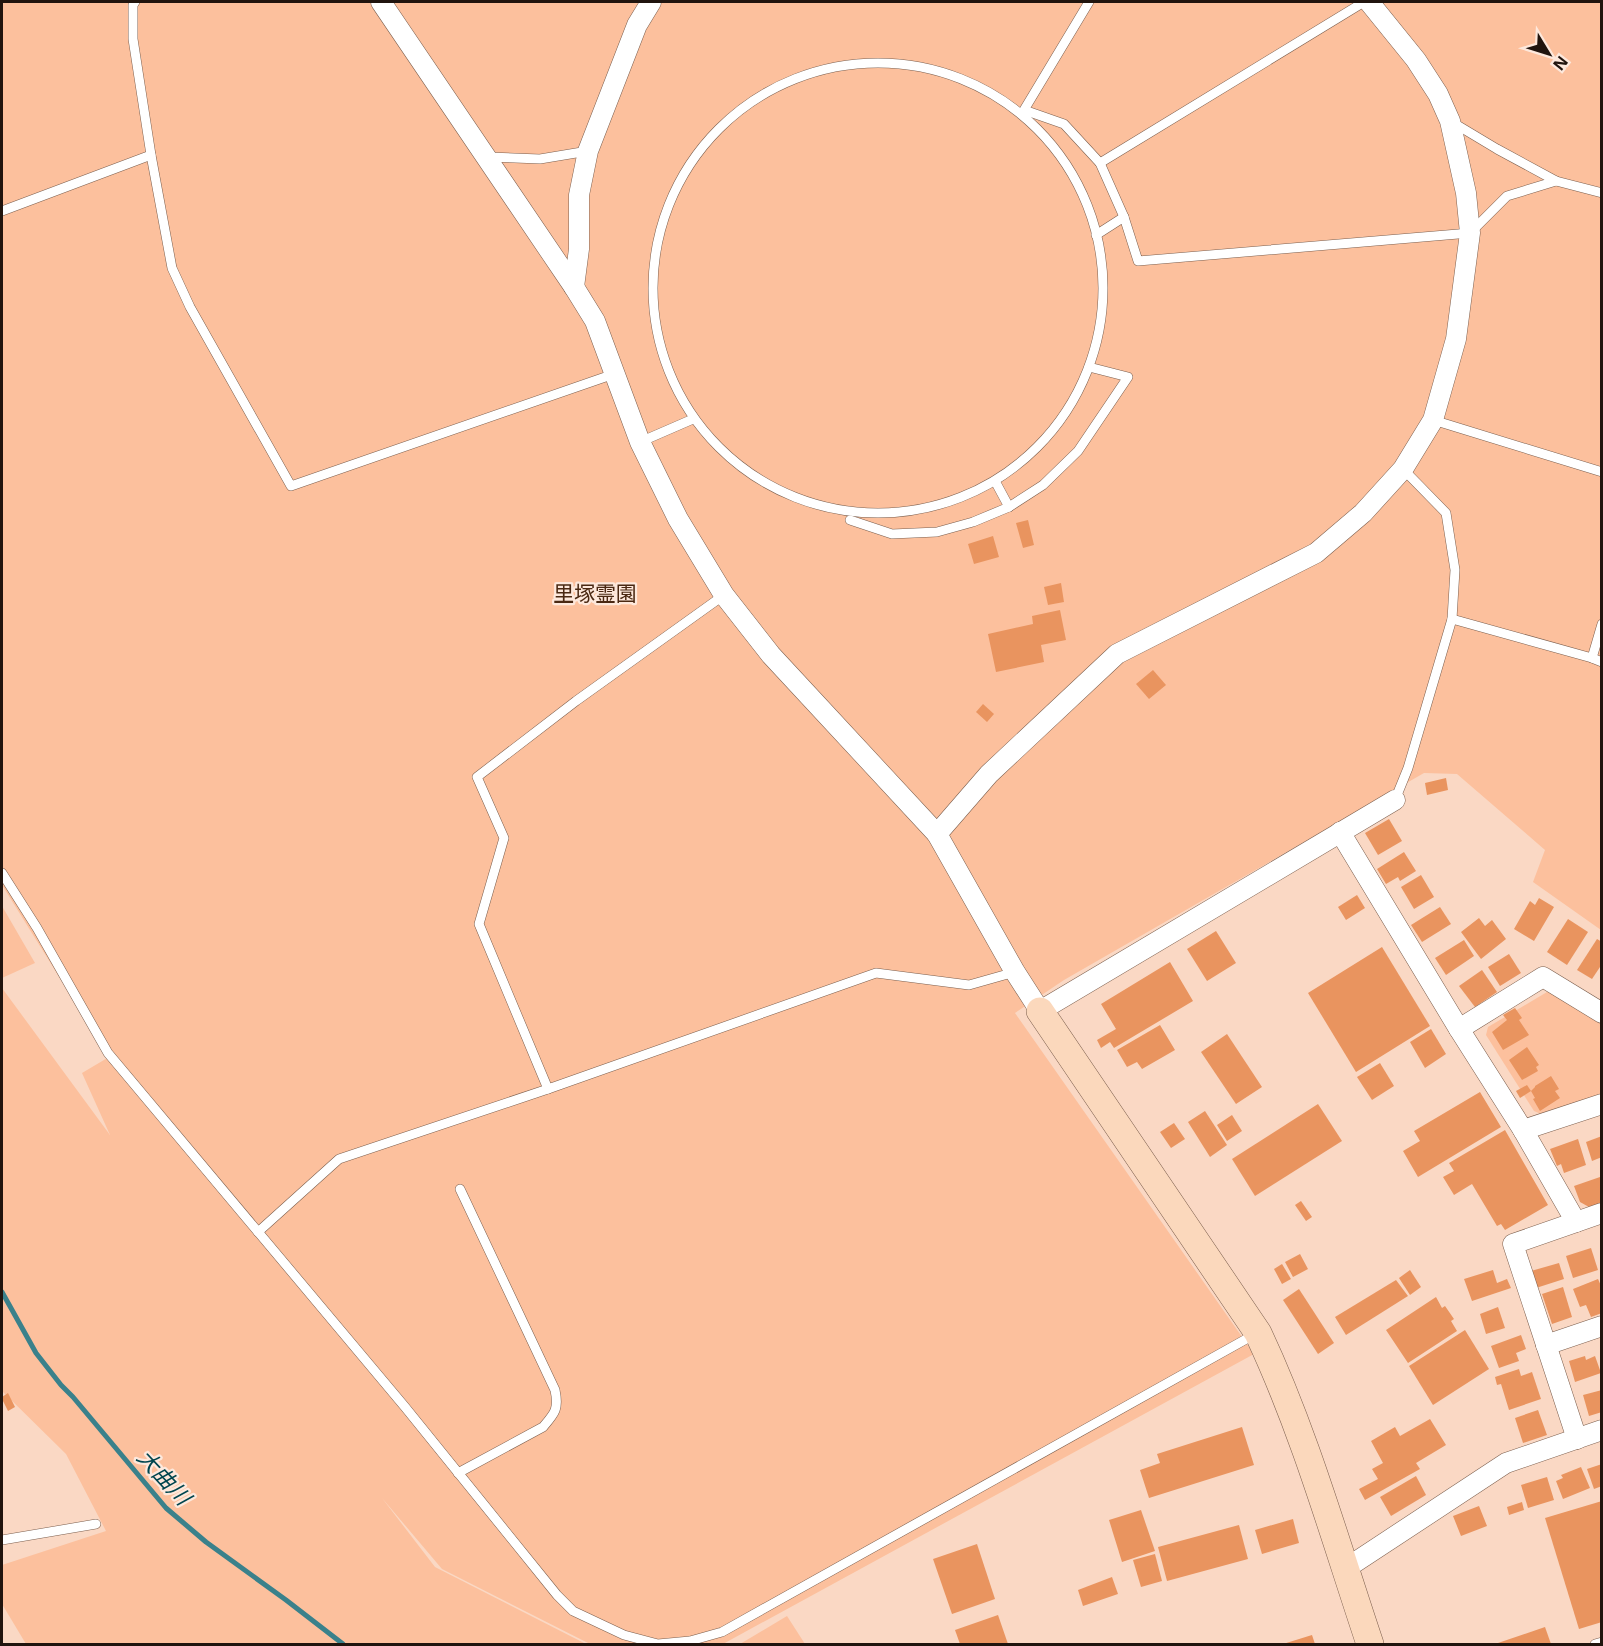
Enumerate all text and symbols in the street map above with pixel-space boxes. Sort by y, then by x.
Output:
north arrow [1519,24,1579,84]
text: N [1548,51,1573,75]
park label: 里塚霊園 [553,579,637,607]
water label: 大曲川 [131,1442,200,1512]

